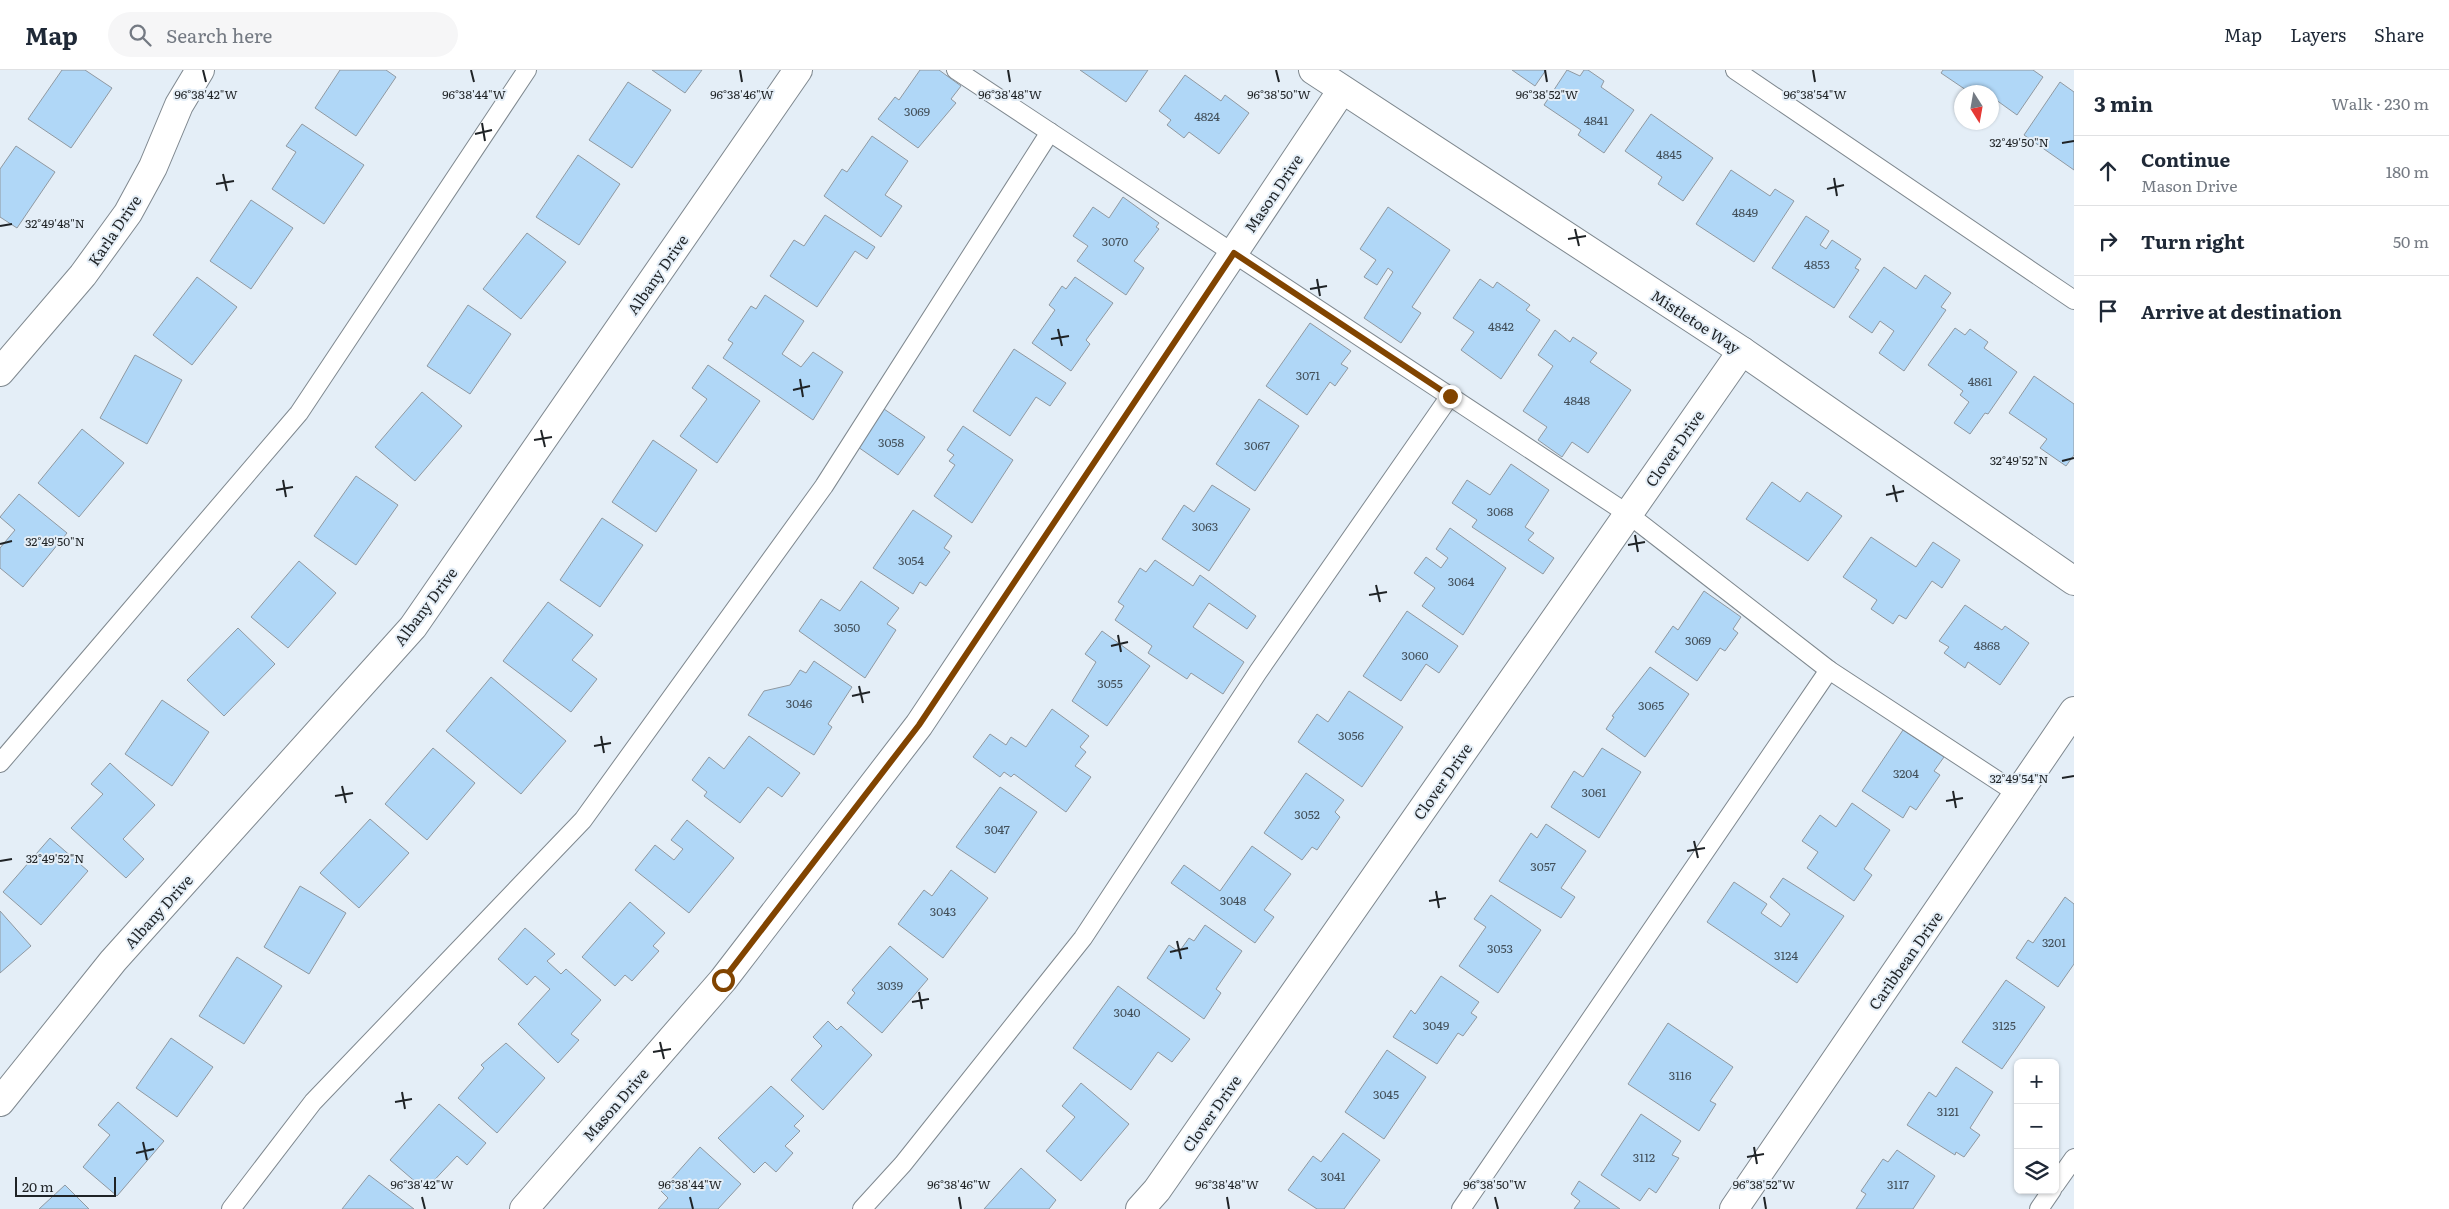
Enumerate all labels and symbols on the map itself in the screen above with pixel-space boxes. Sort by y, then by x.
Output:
text: 96°38'42"W [174,85,238,103]
text: 96°38'44"W [442,85,506,103]
text: 96°38'46"W [710,85,774,103]
text: 96°38'48"W [978,85,1042,103]
text: 96°38'50"W [1247,85,1311,103]
text: 96°38'52"W [1516,85,1578,103]
text: 96°38'54"W [1783,85,1847,103]
north arrow [1954,85,1999,130]
house number: 3069 [904,102,930,120]
house number: 4824 [1194,107,1220,125]
house number: 4841 [1584,111,1608,129]
text: 32°49'50"N [1989,133,2049,151]
house number: 4845 [1656,145,1682,163]
street label: Mason Drive [1238,149,1308,237]
street label: Karla Drive [82,190,146,270]
house number: 4849 [1732,203,1758,221]
text: 32°49'48"N [25,214,85,232]
street label: Albany Drive [621,229,693,319]
house number: 3070 [1102,232,1128,250]
house number: 4853 [1804,255,1830,273]
street label: Mistletoe Way [1647,283,1746,359]
house number: 4842 [1488,317,1514,335]
house number: 3071 [1296,366,1320,384]
house number: 4861 [1968,372,1992,390]
route end [1439,385,1462,408]
house number: 4848 [1564,391,1591,409]
street label: Clover Drive [1639,405,1709,491]
house number: 3058 [878,433,904,451]
house number: 3067 [1244,436,1270,454]
text: 32°49'52"N [1990,451,2048,469]
house number: 3068 [1487,502,1514,520]
house number: 3063 [1192,517,1218,535]
text: 32°49'50"N [25,532,85,550]
house number: 3054 [898,551,924,569]
street label: Albany Drive [388,562,462,650]
house number: 3064 [1448,572,1475,590]
house number: 3050 [834,618,860,636]
house number: 3069 [1685,631,1711,649]
house number: 4868 [1974,636,2001,654]
house number: 3060 [1402,646,1428,664]
house number: 3055 [1097,674,1123,692]
house number: 3046 [786,694,813,712]
house number: 3065 [1638,696,1664,714]
house number: 3056 [1338,726,1365,744]
street label: Clover Drive [1407,738,1477,824]
house number: 3204 [1893,764,1919,782]
text: 32°49'54"N [1989,769,2049,787]
house number: 3061 [1582,783,1606,801]
house number: 3052 [1294,805,1320,823]
house number: 3047 [984,820,1010,838]
text: 32°49'52"N [26,849,84,867]
house number: 3057 [1530,857,1556,875]
street label: Albany Drive [118,869,198,953]
house number: 3048 [1220,891,1247,909]
house number: 3043 [930,902,956,920]
street label: Caribbean Drive [1862,906,1948,1014]
house number: 3201 [2042,933,2066,951]
house number: 3053 [1487,939,1513,957]
house number: 3124 [1774,946,1798,964]
route start [712,969,735,992]
house number: 3039 [877,976,903,994]
house number: 3040 [1114,1003,1141,1021]
house number: 3049 [1423,1016,1449,1034]
house number: 3125 [1992,1016,2016,1034]
street label: Mason Drive [577,1062,653,1146]
house number: 3116 [1669,1066,1692,1084]
street label: Clover Drive [1176,1070,1246,1156]
house number: 3045 [1373,1085,1399,1103]
house number: 3121 [1937,1102,1959,1120]
house number: 3112 [1633,1148,1655,1166]
house number: 3041 [1321,1167,1346,1185]
scale bar [15,1174,116,1197]
text: 96°38'42"W [390,1175,454,1193]
text: 96°38'44"W [658,1175,722,1193]
text: 96°38'46"W [927,1175,991,1193]
text: 96°38'48"W [1195,1175,1259,1193]
text: 96°38'50"W [1463,1175,1527,1193]
text: 96°38'52"W [1733,1175,1795,1193]
house number: 3117 [1887,1175,1909,1193]

